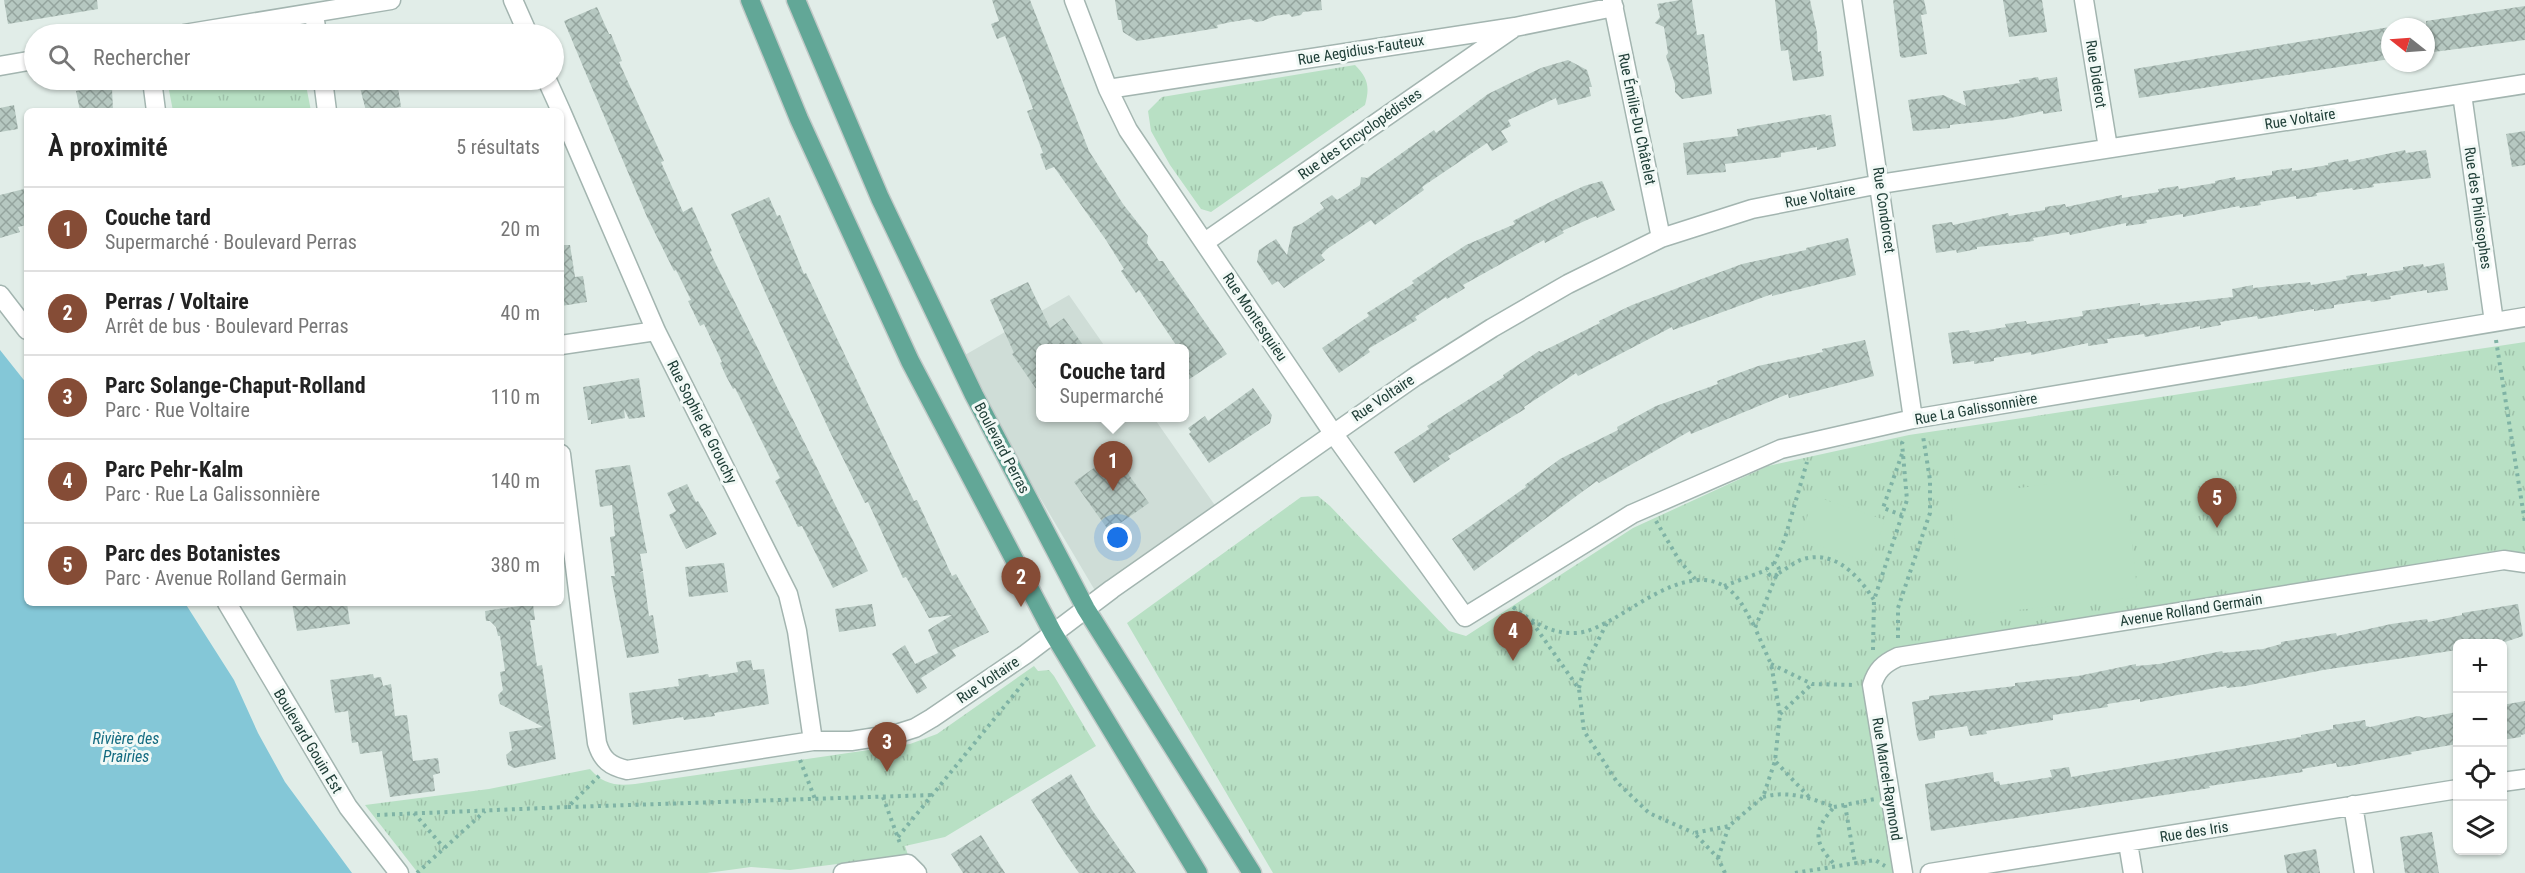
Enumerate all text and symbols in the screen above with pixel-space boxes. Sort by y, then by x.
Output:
north arrow [2381,18,2435,72]
search box [24,24,564,90]
street label: Rue Aegidius-Fauteux [1297,31,1426,69]
street label: Rue Diderot [2082,39,2110,109]
icon: search [45,41,78,74]
text: Rechercher [93,45,190,70]
street label: Rue Émilie-Du Châtelet [1614,52,1660,186]
street label: Rue des Encyclopédistes [1295,84,1425,183]
street label: Rue Voltaire [2263,105,2337,133]
text: À proximité [48,132,168,162]
text: 5 résultats [456,135,540,159]
street label: Rue des Philosophes [2461,146,2496,270]
street label: Rue Condorcet [1869,166,1899,254]
street label: Rue Voltaire [1783,180,1857,212]
text: Couche tard [105,205,211,230]
text: 1 [62,217,73,241]
text: 20 m [501,217,540,241]
text: Supermarché · Boulevard Perras [105,230,357,254]
street label: Rue Montesquieu [1219,269,1291,365]
text: Perras / Voltaire [105,289,249,314]
text: 2 [62,301,73,325]
text: 40 m [501,301,540,325]
text: Arrêt de bus · Boulevard Perras [105,314,349,338]
popup [1036,344,1189,422]
street label: Rue Sophie de Grouchy [663,357,741,487]
text: Couche tard [1060,359,1165,384]
street label: Rue Voltaire [1348,371,1418,425]
text: Parc Solange-Chaput-Rolland [105,373,366,398]
text: Supermarché [1060,384,1164,408]
text: 3 [62,385,73,409]
text: 110 m [491,385,540,409]
street label: Rue La Galissonnière [1913,389,2039,429]
text: Parc · Rue Voltaire [105,398,250,422]
street label: Boulevard Perras [971,400,1034,497]
pin: 1 [1094,442,1132,491]
text: Parc Pehr-Kalm [105,457,243,482]
text: 4 [62,469,73,493]
text: 140 m [491,469,540,493]
pin: 5 [2198,478,2236,528]
text: Parc · Rue La Galissonnière [105,482,320,506]
your location [1103,523,1132,552]
text: Parc des Botanistes [105,541,281,566]
text: 5 [62,553,73,577]
text: 380 m [491,553,540,577]
pin: 2 [1002,558,1040,607]
text: Parc · Avenue Rolland Germain [105,566,347,590]
street label: Avenue Rolland Germain [2118,590,2264,630]
pin: 4 [1494,612,1532,661]
map controls [2453,639,2507,855]
button: + [2453,639,2507,693]
street label: Rue Voltaire [953,653,1023,707]
street label: Boulevard Gouin Est [270,685,346,797]
button: − [2453,693,2507,747]
street label: Rue Marcel-Raymond [1868,716,1906,842]
pin: 3 [868,722,906,772]
water label: Rivière des Prairies [93,729,159,766]
button: locate [2453,747,2507,801]
button: layers [2453,801,2507,855]
street label: Rue des Iris [2158,818,2230,846]

